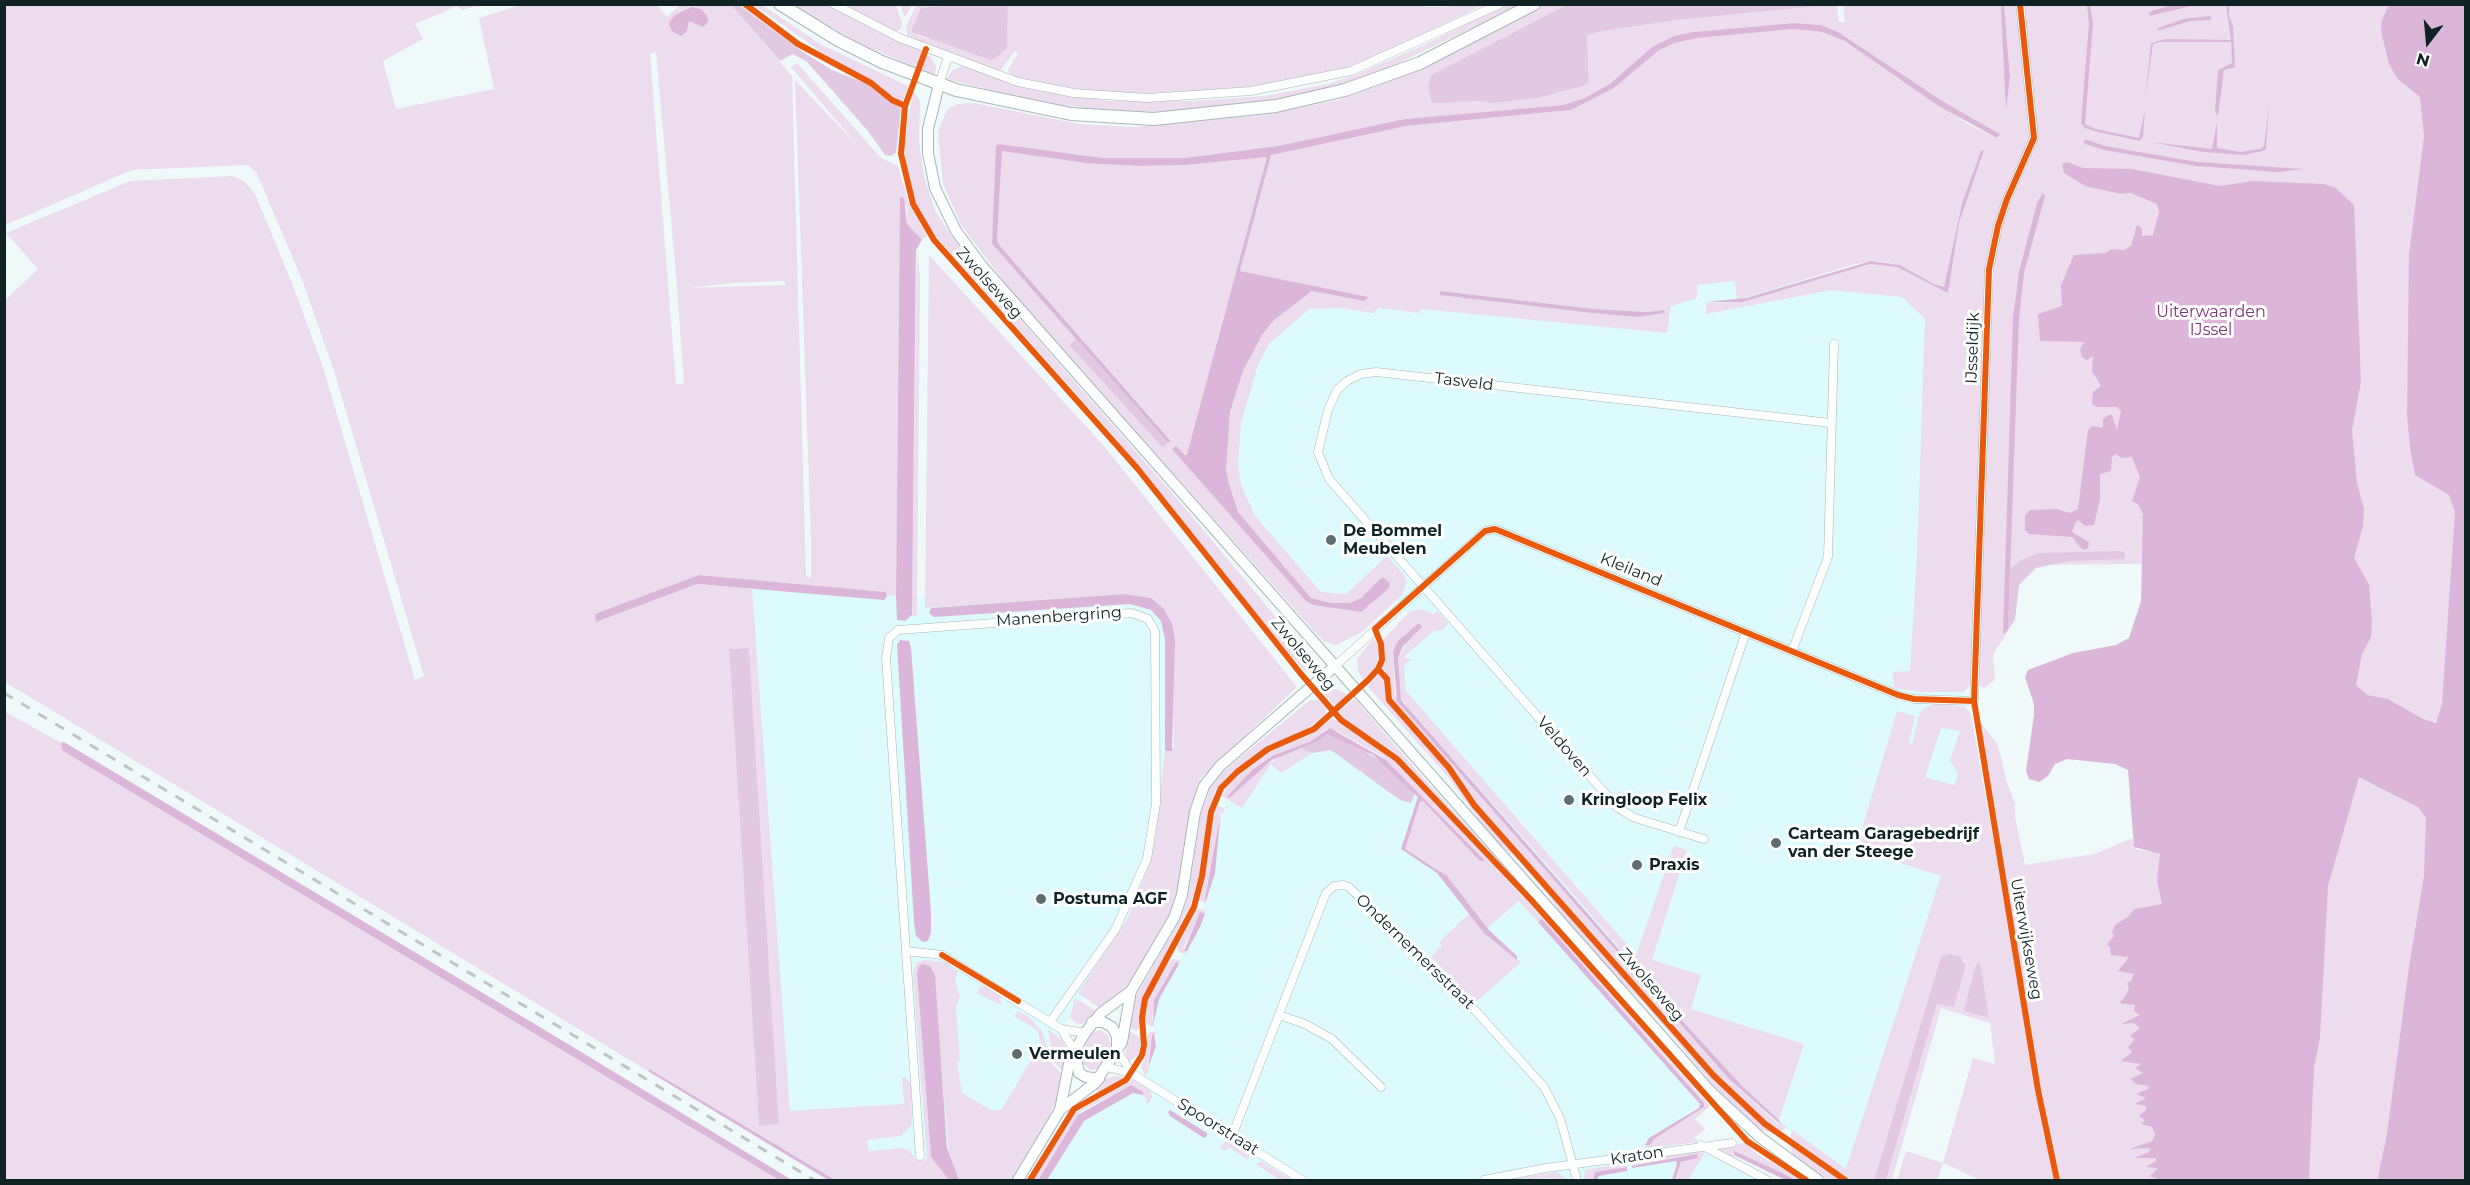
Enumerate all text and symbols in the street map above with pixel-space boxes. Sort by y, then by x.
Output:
north arrow [2398,12,2458,72]
text: N [2414,49,2432,71]
street label: Zwolseweg [952,243,1026,323]
park label: Uiterwaarden IJssel [2156,302,2266,340]
street label: IJsseldijk [1962,312,1984,384]
street label: Tasveld [1434,369,1494,395]
place label: De Bommel Meubelen [1343,521,1442,559]
marker: De Bommel Meubelen [1324,533,1338,547]
street label: Kleiland [1597,549,1665,591]
street label: Manenbergring [995,603,1123,631]
street label: Zwolseweg [1267,613,1339,695]
street label: Veldoven [1533,713,1595,781]
place label: Kringloop Felix [1581,790,1707,810]
marker: Kringloop Felix [1562,793,1576,807]
place label: Carteam Garagebedrijf van der Steege [1788,824,1979,862]
marker: Carteam Garagebedrijf van der Steege [1769,836,1783,850]
place label: Praxis [1649,855,1700,875]
marker: Praxis [1630,858,1644,872]
street label: Uiterwijkseweg [2006,877,2046,1001]
place label: Postuma AGF [1053,889,1167,909]
street label: Ondernemersstraat [1352,890,1478,1014]
marker: Postuma AGF [1034,892,1048,906]
street label: Zwolseweg [1614,945,1688,1025]
place label: Vermeulen [1029,1044,1121,1064]
marker: Vermeulen [1010,1047,1024,1061]
street label: Spoorstraat [1174,1094,1262,1160]
street label: Kraton [1609,1142,1665,1170]

